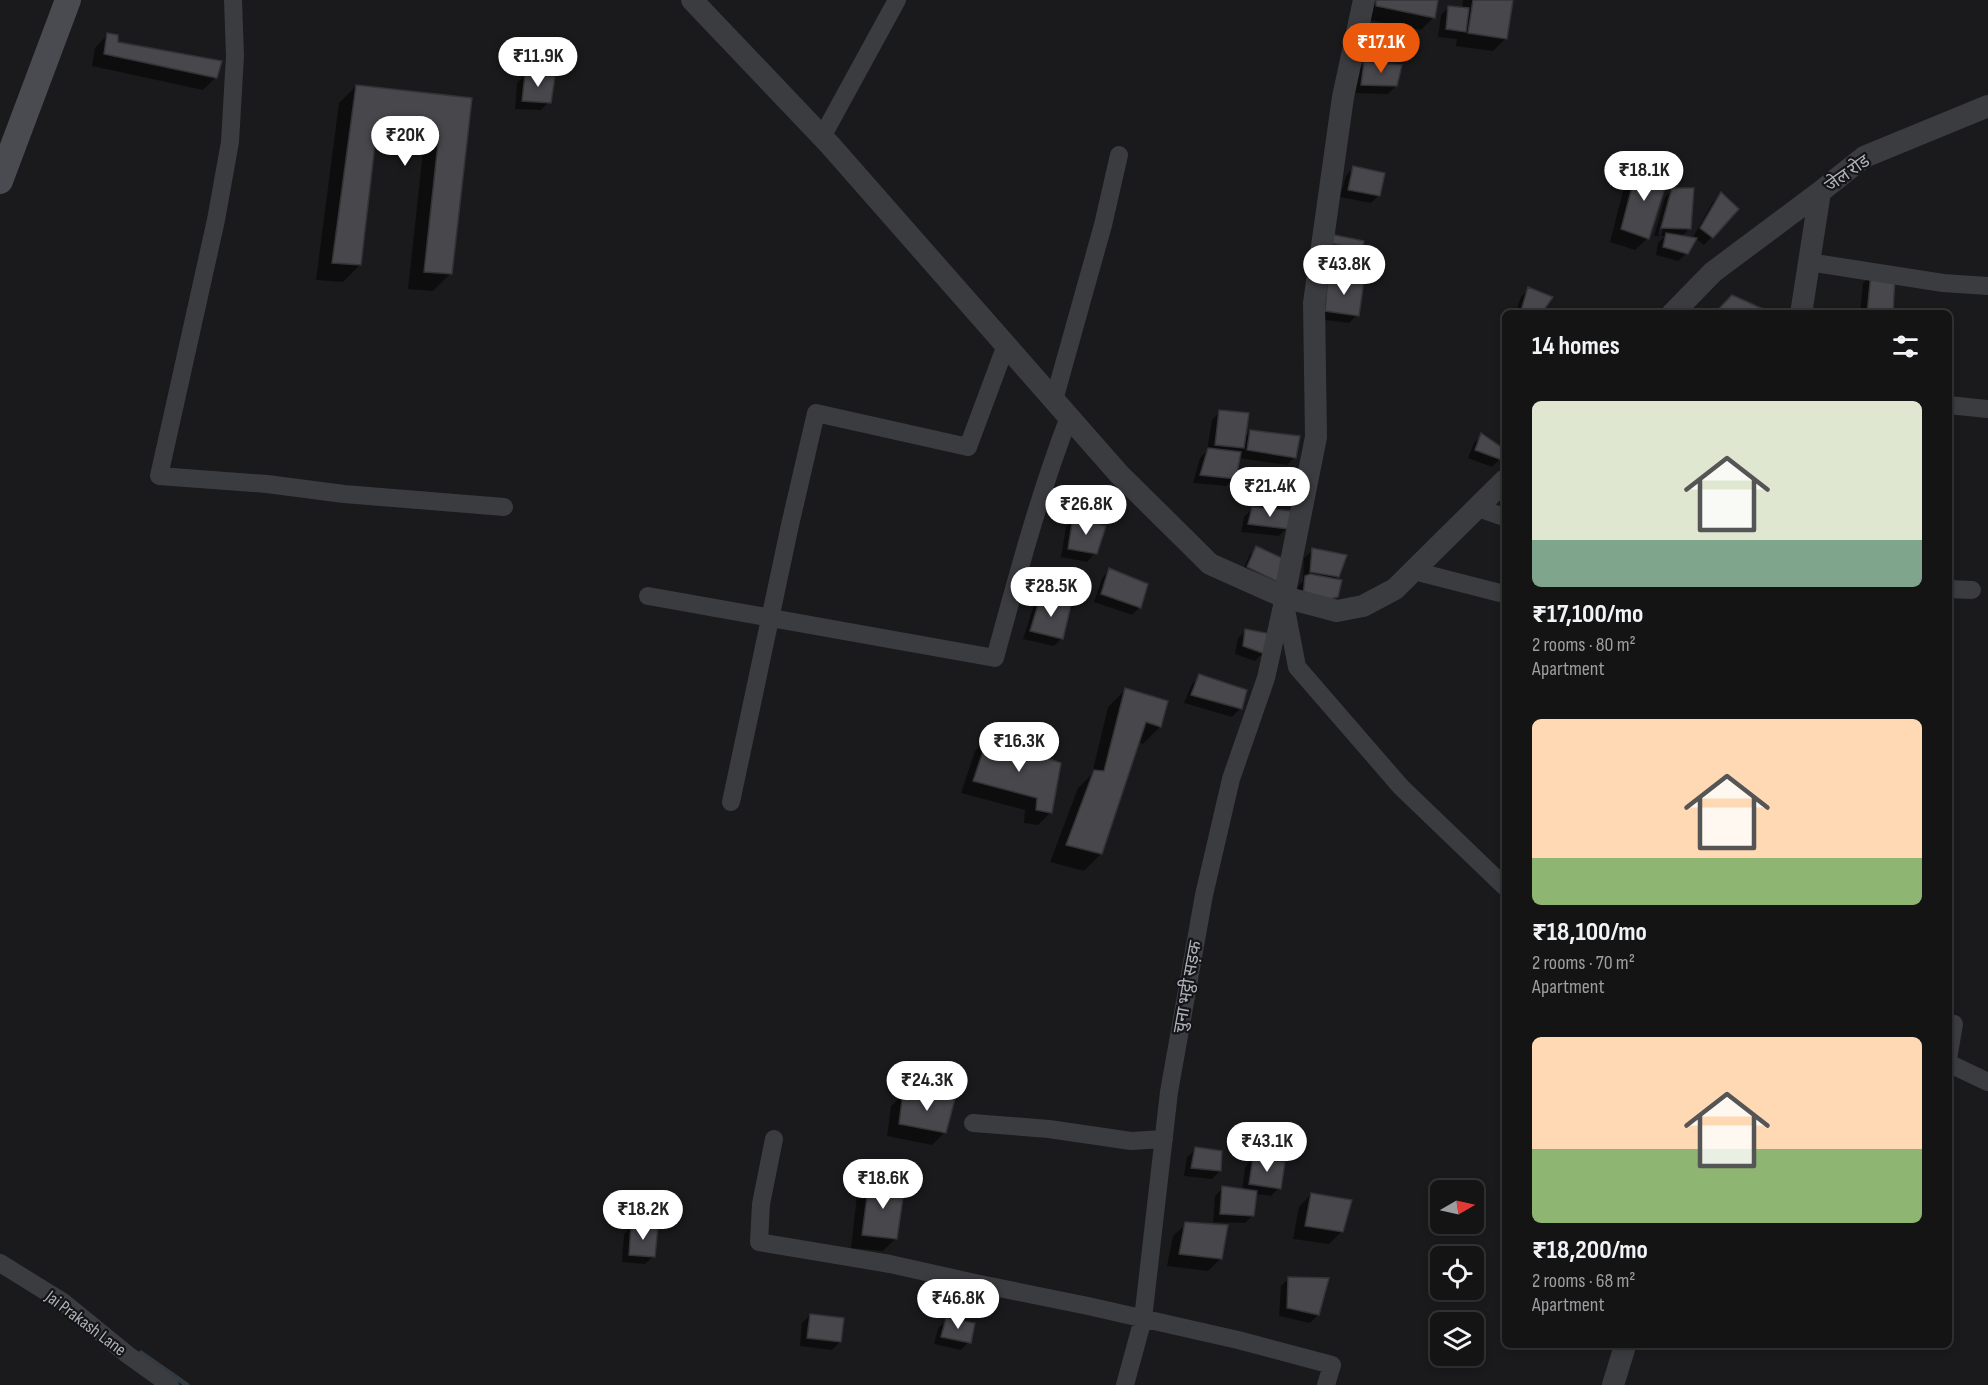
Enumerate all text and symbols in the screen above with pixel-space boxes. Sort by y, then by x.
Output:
pin: ₹17.1K [1332,23,1430,74]
text: ₹17.1K [1357,30,1405,54]
pin: ₹11.9K [489,37,587,88]
text: ₹11.9K [512,44,564,68]
pin: ₹20K [369,116,441,167]
text: ₹20K [385,123,425,147]
street label: जेल रोड [1820,149,1874,196]
pin: ₹18.1K [1595,151,1693,202]
text: ₹18.1K [1618,158,1670,182]
pin: ₹43.8K [1295,245,1393,296]
text: ₹43.8K [1317,252,1371,276]
icon: filters [1889,330,1922,363]
text: 14 homes [1532,331,1620,362]
icon: home [1673,440,1781,548]
pin: ₹21.4K [1221,467,1319,518]
text: ₹21.4K [1244,474,1296,498]
pin: ₹26.8K [1037,485,1135,536]
text: ₹26.8K [1059,492,1113,516]
pin: ₹28.5K [1002,567,1100,618]
text: ₹28.5K [1025,574,1077,598]
text: ₹17,100/mo [1532,599,1643,630]
text: 2 rooms · 80 m² [1532,633,1636,657]
text: Apartment [1532,657,1605,681]
pin: ₹16.3K [970,722,1068,773]
text: ₹16.3K [993,729,1045,753]
icon: home [1673,758,1781,866]
text: ₹18,100/mo [1532,917,1647,948]
street label: चुना भट्ठी सड़क [1169,938,1207,1035]
text: 2 rooms · 70 m² [1532,951,1635,975]
text: Apartment [1532,975,1605,999]
pin: ₹24.3K [878,1061,976,1112]
text: ₹24.3K [901,1068,953,1092]
icon: home [1673,1076,1781,1184]
pin: ₹43.1K [1218,1122,1316,1173]
text: ₹43.1K [1241,1129,1293,1153]
pin: ₹18.6K [834,1159,932,1210]
text: ₹18.6K [857,1166,909,1190]
north arrow [1430,1180,1484,1234]
map controls [1430,1180,1484,1366]
pin: ₹18.2K [594,1190,692,1241]
text: ₹18.2K [617,1197,669,1221]
text: ₹18,200/mo [1532,1235,1648,1266]
button: locate [1430,1246,1484,1300]
text: 2 rooms · 68 m² [1532,1269,1636,1293]
pin: ₹46.8K [909,1279,1007,1330]
street label: Jai Prakash Lane [40,1286,130,1361]
text: ₹46.8K [931,1286,985,1310]
text: Apartment [1532,1293,1605,1317]
button: layers [1430,1312,1484,1366]

